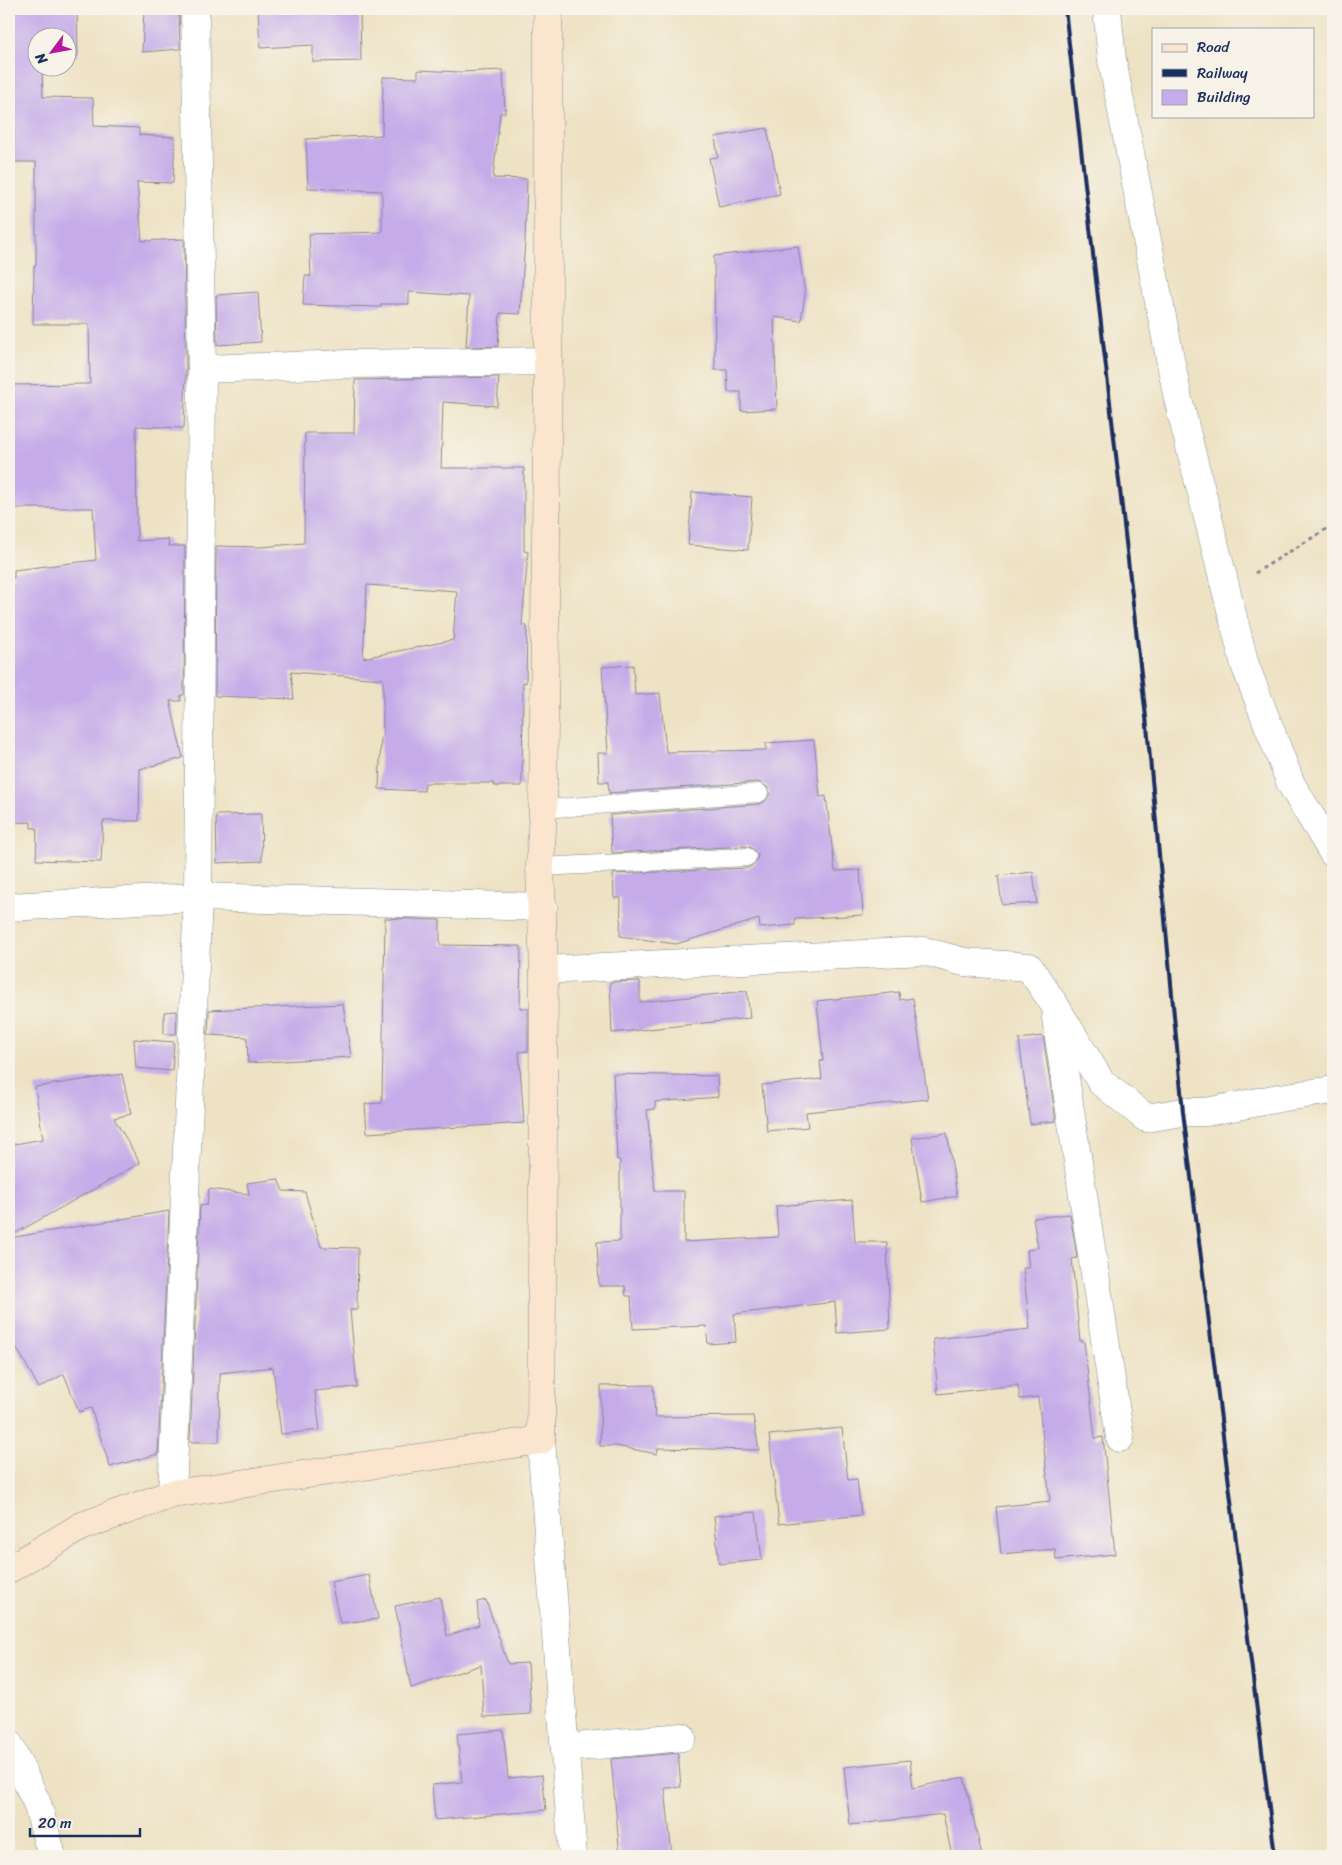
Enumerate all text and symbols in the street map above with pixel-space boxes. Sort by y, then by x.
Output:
north arrow [28,28,78,78]
legend [1152,28,1314,118]
text: Road [1197,34,1230,60]
text: N [28,48,55,70]
text: Railway [1197,60,1248,86]
text: Building [1197,84,1251,110]
scale bar [30,1805,140,1837]
text: 20 m [38,1810,72,1836]

